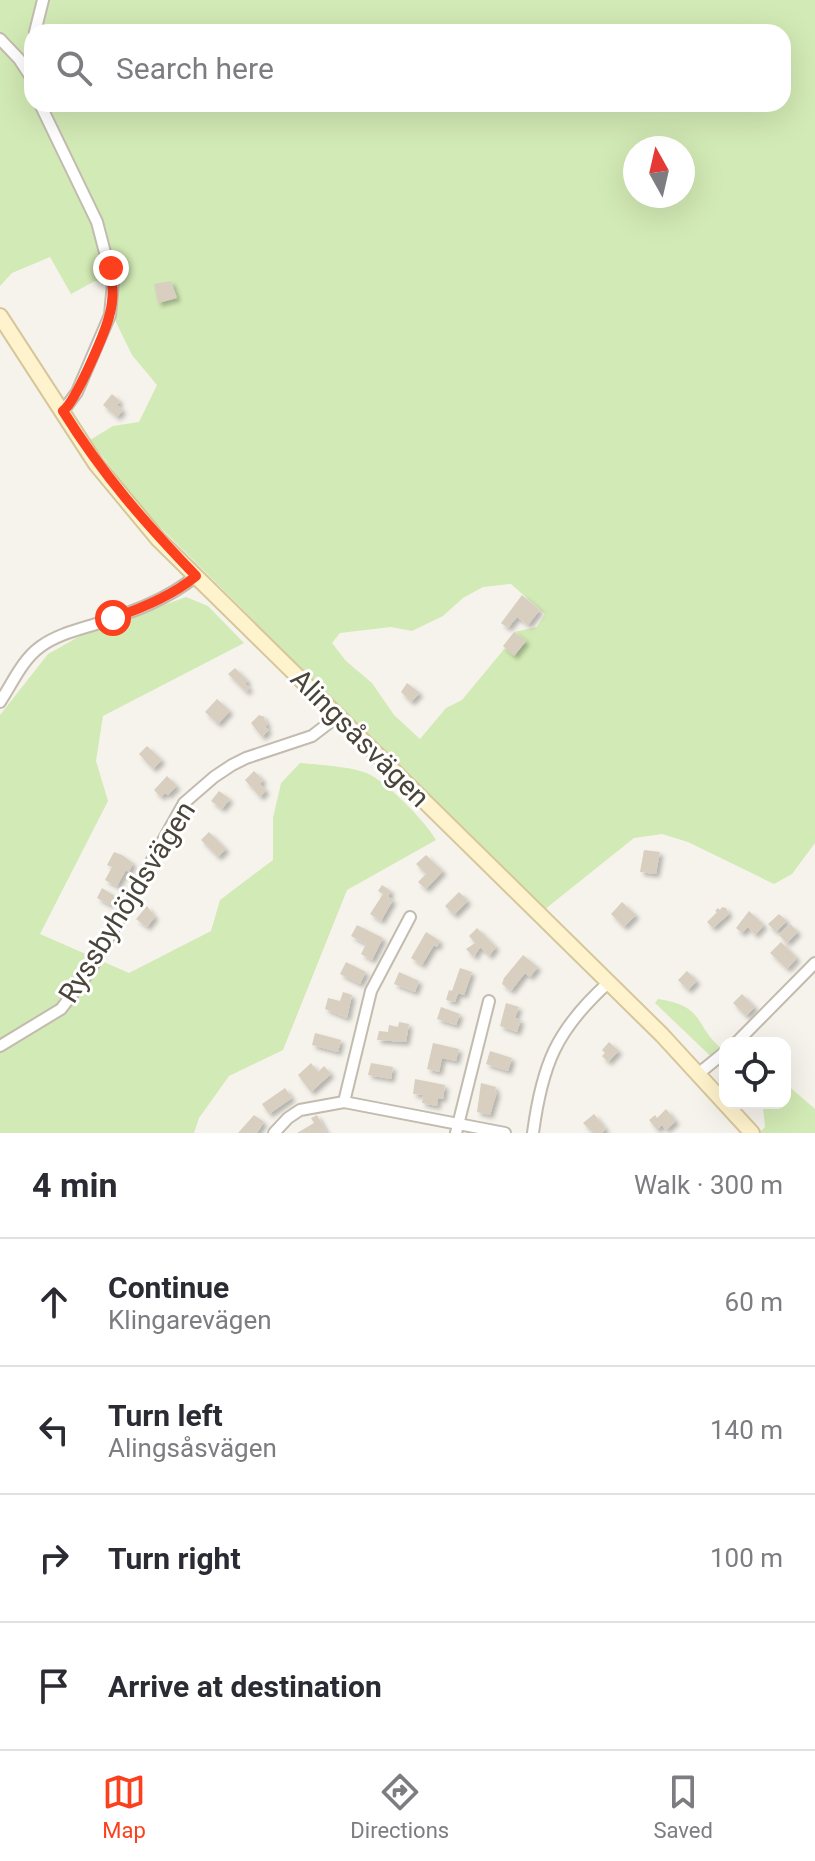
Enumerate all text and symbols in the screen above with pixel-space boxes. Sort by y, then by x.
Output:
search box [24,24,791,112]
icon: search [52,46,96,90]
text: Search here [116,51,274,86]
north arrow [623,136,695,208]
route end [93,250,129,286]
route start [95,600,131,636]
street label: Alingsåsvägen [284,662,436,814]
street label: Ryssbyhöjdsvägen [52,795,202,1009]
map controls [719,1037,791,1109]
button: locate [719,1037,791,1109]
text: 4 min [32,1165,117,1205]
text: Walk · 300 m [634,1170,783,1200]
text: Continue [108,1270,229,1305]
icon: ahead [32,1280,76,1324]
text: 60 m [725,1287,783,1317]
text: Klingarevägen [108,1305,272,1335]
text: Turn left [108,1398,223,1433]
icon: left [32,1408,76,1452]
text: 140 m [710,1415,783,1445]
text: Alingsåsvägen [108,1433,277,1463]
icon: right [32,1536,76,1580]
text: Turn right [108,1541,241,1576]
text: 100 m [710,1543,783,1573]
icon: arrive [32,1664,76,1708]
text: Arrive at destination [108,1669,382,1704]
tab: Map [102,1770,146,1843]
tab: Directions [350,1770,449,1843]
tab: Saved [653,1770,713,1843]

